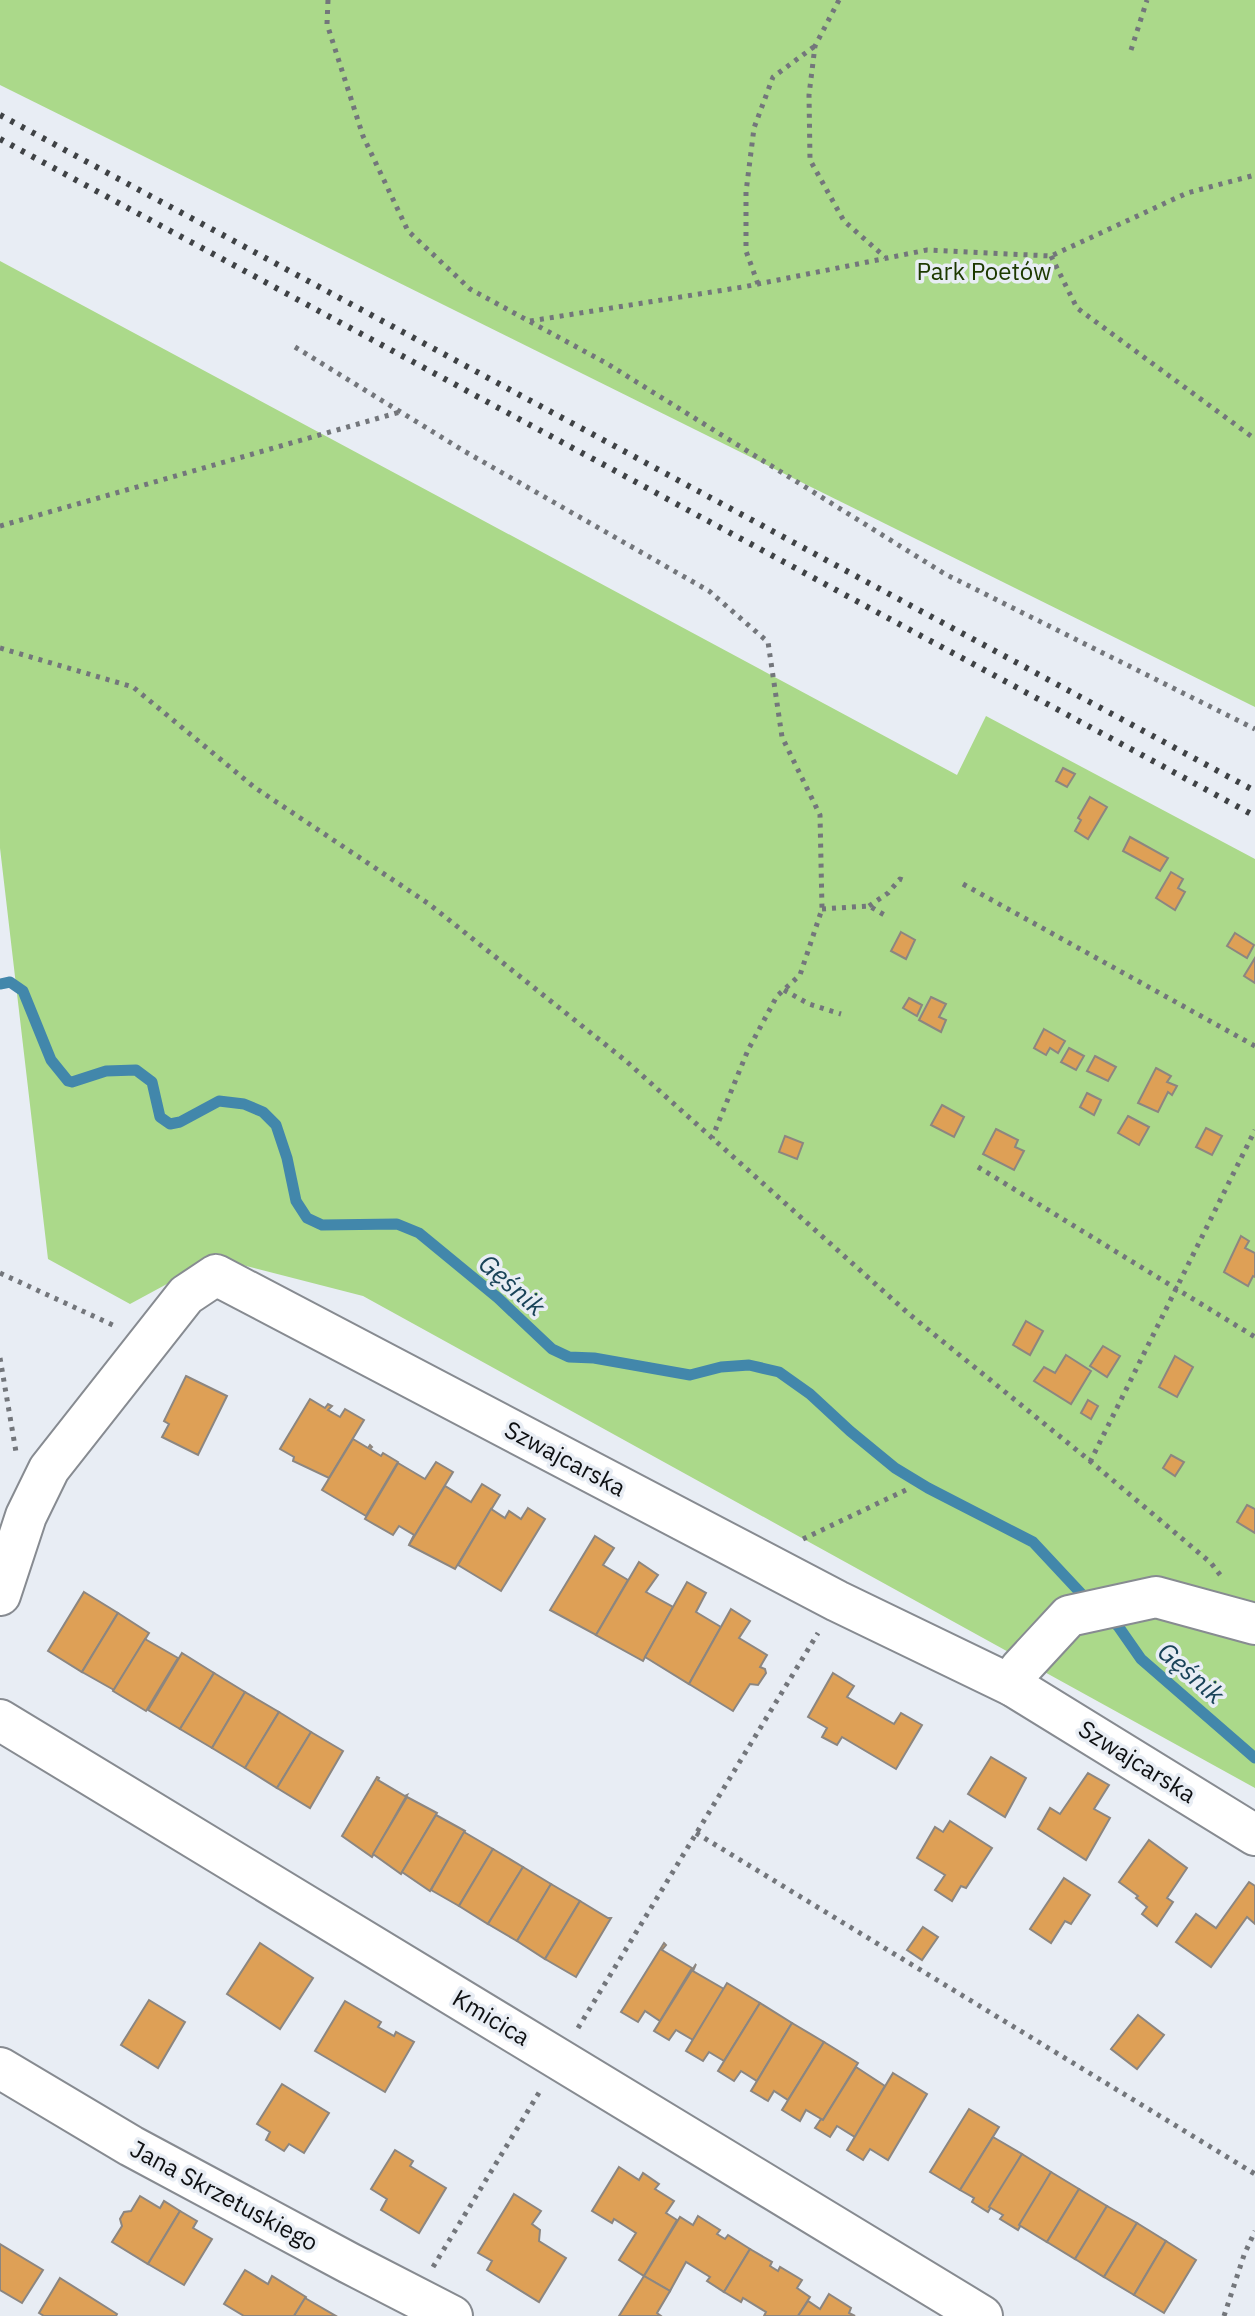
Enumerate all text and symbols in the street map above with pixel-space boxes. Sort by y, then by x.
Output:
park label: Park Poetów [917,255,1052,287]
water label: Gęśnik [472,1246,554,1323]
street label: Szwajcarska [499,1413,632,1504]
water label: Gęśnik [1151,1634,1233,1711]
street label: Szwajcarska [1073,1712,1202,1810]
street label: Kmicica [447,1982,536,2053]
street label: Jana Skrzetuskiego [125,2132,324,2258]

